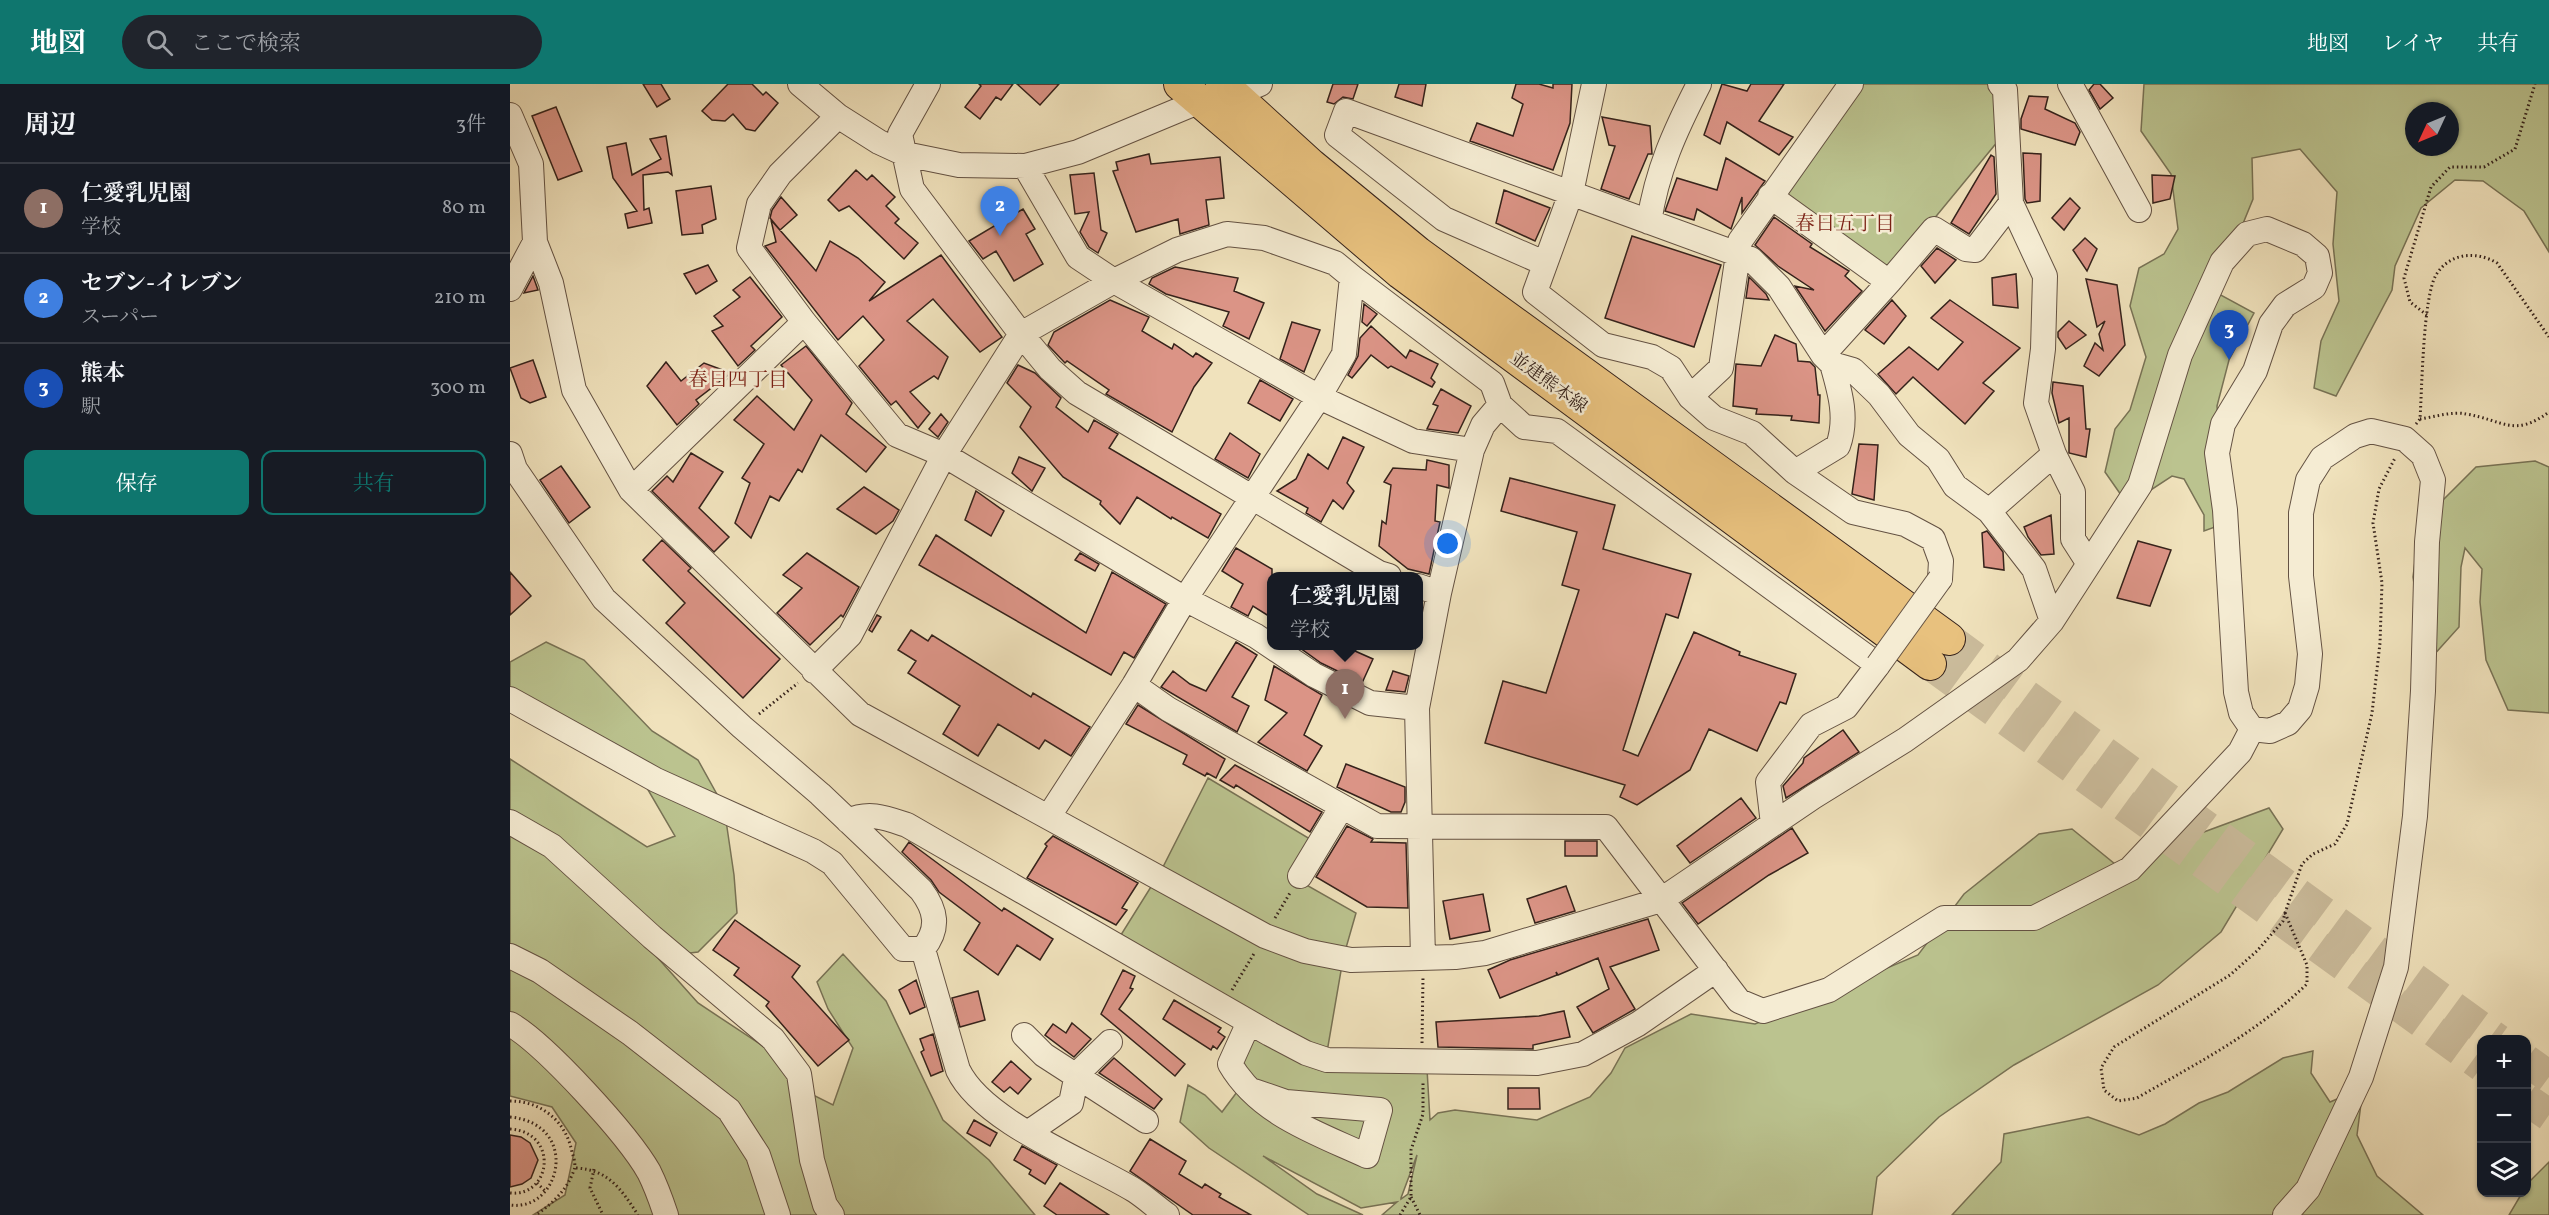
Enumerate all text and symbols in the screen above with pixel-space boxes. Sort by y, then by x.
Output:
search box [122,15,542,69]
text: 地図 [30,25,86,64]
icon: search [143,26,176,59]
text: ここで検索 [191,29,301,60]
text: 地図 [2307,30,2349,59]
text: レイヤ [2382,30,2444,59]
text: 共有 [2477,30,2519,59]
north arrow [2405,102,2459,156]
text: 周辺 [24,108,76,144]
text: 3件 [456,111,486,139]
text: 仁愛乳児園 [81,179,191,210]
pin: 2 [980,186,1020,236]
text: 1 [39,194,48,222]
text: 80 m [442,194,486,222]
district label: 春日五丁目 [1795,211,1895,239]
text: 学校 [81,214,121,242]
text: セブン-イレブン [81,269,242,300]
text: 2 [38,284,49,312]
text: 210 m [434,284,486,312]
text: スーパー [81,304,159,332]
pin: 3 [2210,310,2248,360]
street label: 並建熊本線 [1504,347,1592,420]
text: 熊本 [81,359,125,390]
district label: 春日四丁目 [688,367,788,395]
text: 3 [38,374,49,402]
text: 300 m [430,374,486,402]
text: 駅 [81,394,101,422]
button: 保存 [24,450,249,515]
button: 共有 [261,450,486,515]
your location [1433,529,1462,558]
popup [1267,572,1423,650]
text: 仁愛乳児園 [1290,582,1400,613]
text: 学校 [1290,617,1330,645]
pin: 1 [1326,670,1364,719]
map controls [2477,1035,2531,1197]
button: + [2477,1035,2531,1089]
button: − [2477,1089,2531,1143]
button: layers [2477,1143,2531,1197]

